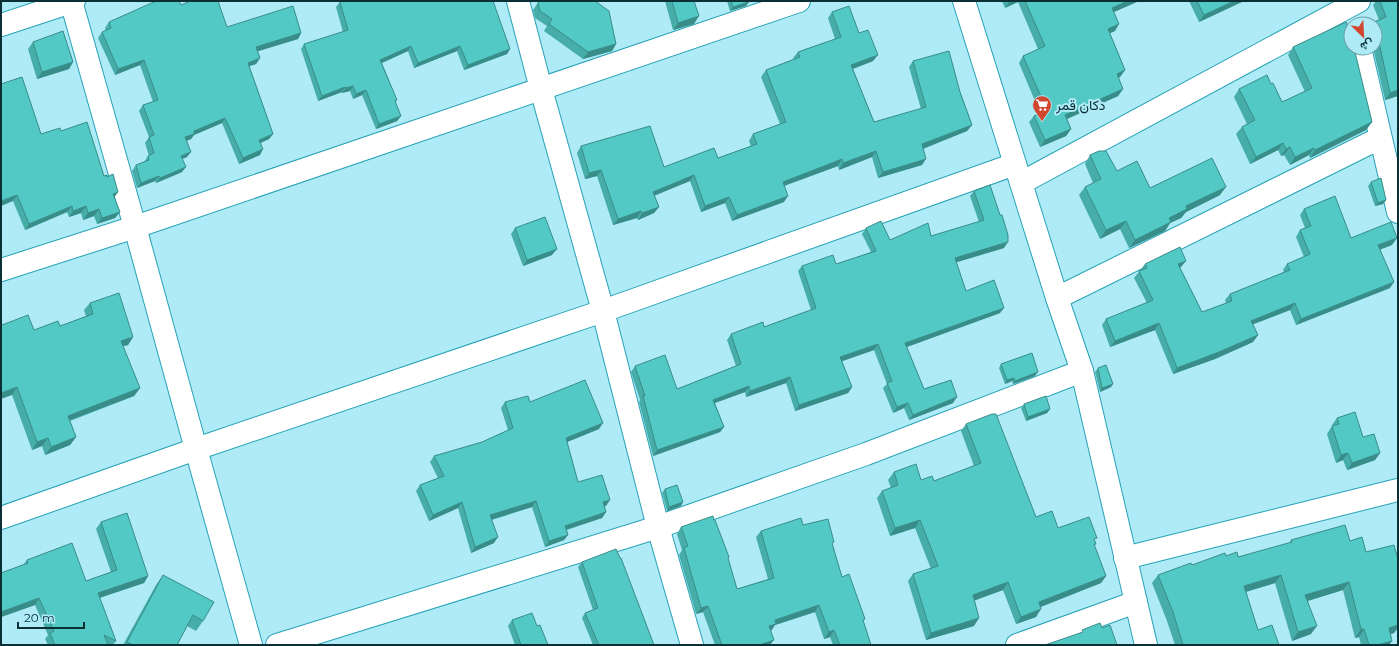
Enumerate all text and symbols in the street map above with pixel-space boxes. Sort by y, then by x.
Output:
north arrow [1343,16,1383,56]
text: ش [1358,36,1376,54]
supermarket icon: دكان قمر [1031,94,1053,122]
place label: دكان قمر [1055,96,1106,114]
scale bar [18,604,84,630]
text: 20 m [24,610,55,625]

